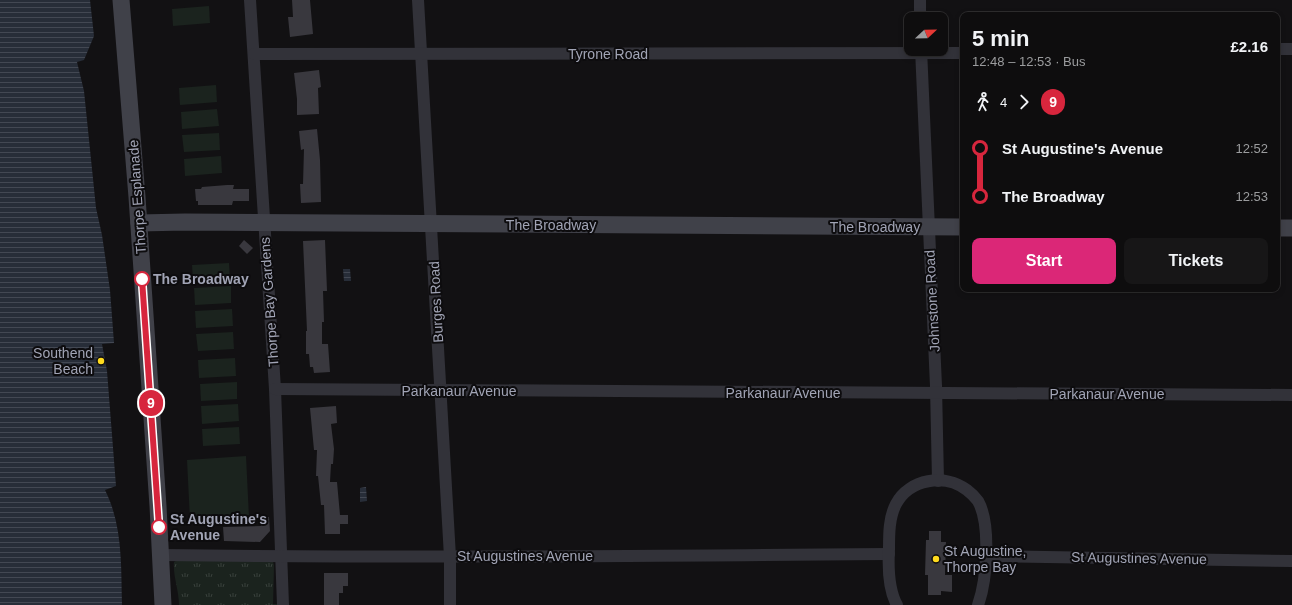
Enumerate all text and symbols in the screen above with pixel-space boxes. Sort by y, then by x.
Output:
north arrow [904,12,948,56]
map controls [904,12,948,56]
text: 5 min [972,26,1029,51]
text: £2.16 [1230,38,1268,55]
street label: Tyrone Road [568,46,648,62]
text: 12:48 – 12:53 · Bus [972,54,1085,69]
icon: walk [972,91,994,113]
icon: forward [1013,91,1035,113]
text: 9 [1049,94,1057,110]
text: 4 [1000,95,1007,110]
street label: Thorpe Esplanade [125,139,149,255]
text: St Augustine's Avenue [1002,140,1163,157]
text: 12:52 [1235,141,1268,156]
text: The Broadway [1002,188,1105,205]
text: 12:53 [1235,189,1268,204]
street label: The Broadway [506,217,596,233]
street label: The Broadway [830,219,920,235]
street label: Thorpe Bay Gardens [256,237,282,367]
button: Start [972,238,1116,284]
button: Tickets [1124,238,1268,284]
street label: Johnstone Road [921,250,943,352]
street label: Burges Road [426,261,446,343]
marker: The Broadway [134,271,150,287]
place label: The Broadway [153,271,249,287]
place label: Southend Beach [33,345,93,377]
marker: Southend Beach [96,356,106,366]
street label: Parkanaur Avenue [402,383,517,399]
street label: Parkanaur Avenue [726,385,841,401]
street label: Parkanaur Avenue [1050,386,1165,402]
line badge: 9 [138,390,164,416]
text: 9 [147,395,155,411]
place label: St Augustine's Avenue [170,511,267,543]
marker: St Augustine's Avenue [151,519,167,535]
place label: St Augustine, Thorpe Bay [944,543,1027,575]
street label: St Augustines Avenue [457,548,593,564]
street label: St Augustines Avenue [1071,549,1207,567]
marker: St Augustine, Thorpe Bay [931,554,941,564]

